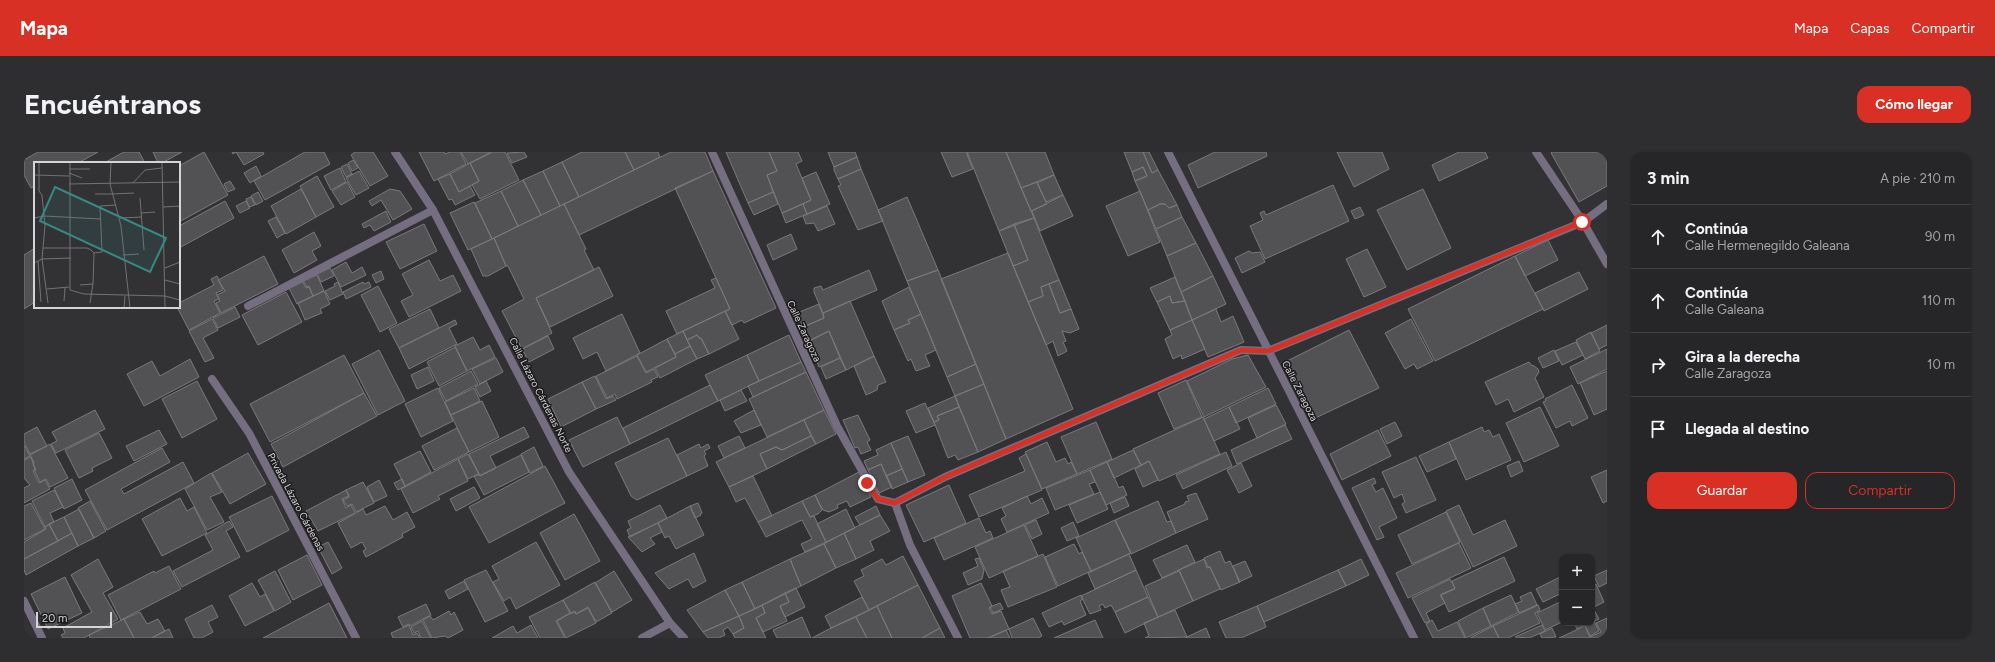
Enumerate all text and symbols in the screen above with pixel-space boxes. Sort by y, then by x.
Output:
text: Mapa [20,17,68,40]
text: Mapa [1794,20,1828,37]
text: Capas [1850,20,1889,37]
text: Compartir [1911,20,1975,37]
button: Cómo llegar [1857,86,1971,123]
text: Encuéntranos [24,87,201,121]
inset map [34,162,180,308]
text: 3 min [1647,168,1689,188]
text: A pie · 210 m [1880,171,1955,186]
route start [1573,213,1591,231]
text: Continúa [1685,220,1748,238]
icon: ahead [1647,226,1669,248]
text: 90 m [1925,229,1955,244]
text: Calle Hermenegildo Galeana [1685,238,1850,253]
text: Continúa [1685,284,1748,302]
icon: ahead [1647,290,1669,312]
text: 110 m [1922,293,1955,308]
street label: Calle Zaragoza [784,298,824,364]
text: Calle Galeana [1685,302,1764,317]
street label: Calle Lázaro Cárdenas Norte [506,335,576,455]
text: Gira a la derecha [1685,348,1800,366]
icon: right [1647,354,1669,376]
text: 10 m [1927,357,1955,372]
street label: Calle Zaragoza [1279,359,1321,423]
text: Calle Zaragoza [1685,366,1771,381]
icon: arrive [1647,418,1669,440]
text: Llegada al destino [1685,420,1809,438]
street label: Privada Lázaro Cárdenas [265,451,328,554]
button: Guardar [1647,472,1797,509]
button: Compartir [1805,472,1955,509]
route end [858,474,876,492]
map controls [1559,554,1595,626]
button: + [1559,554,1595,590]
button: − [1559,590,1595,626]
scale bar [36,610,112,629]
text: 20 m [42,612,67,625]

